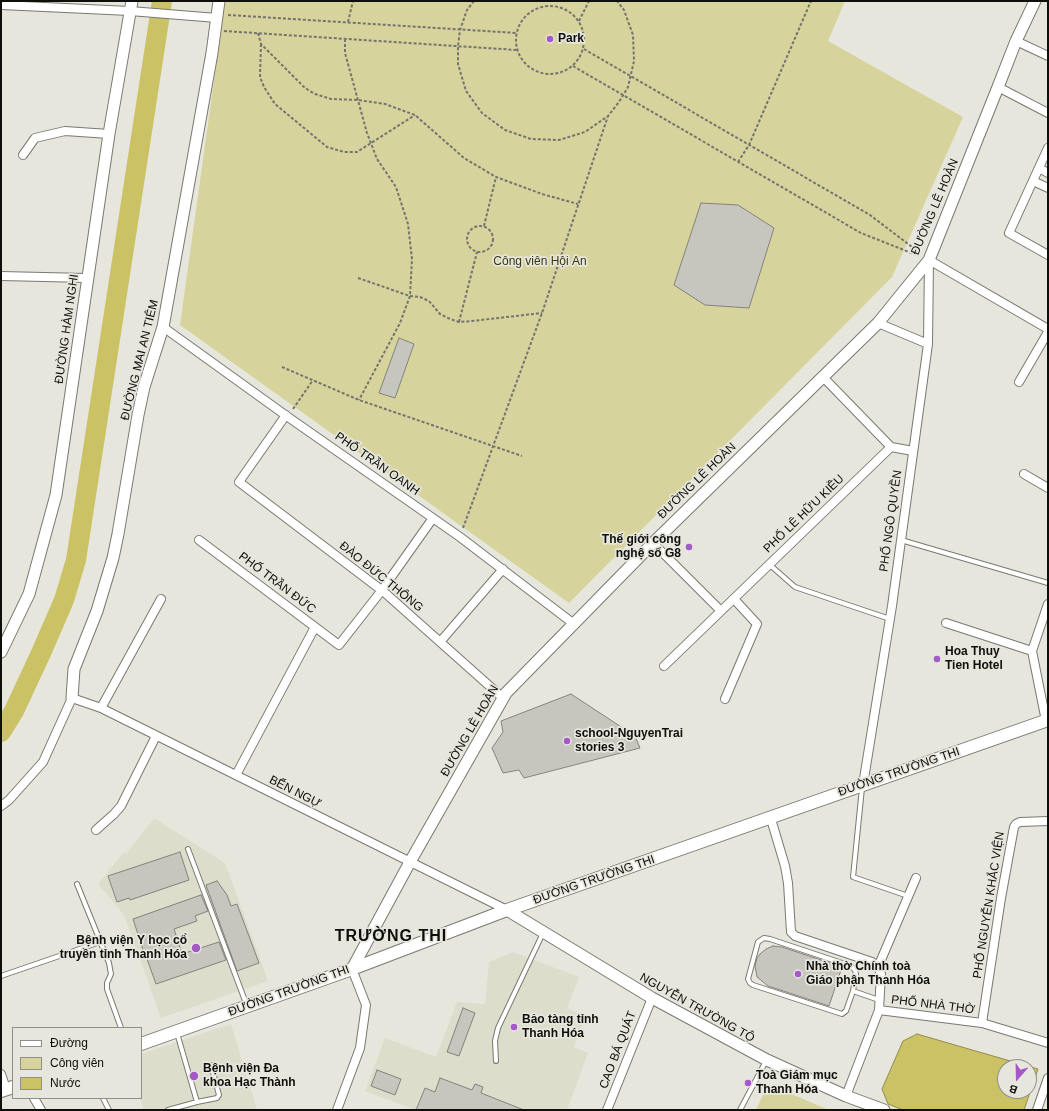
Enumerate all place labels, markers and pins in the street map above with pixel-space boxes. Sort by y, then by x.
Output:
place label: Park [558,32,584,46]
marker: Park [545,34,555,44]
place label: Thế giới công nghệ số G8 [602,533,681,561]
marker: Thế giới công nghệ số G8 [684,542,694,552]
place label: Hoa Thuy Tien Hotel [945,645,1003,673]
marker: Hoa Thuy Tien Hotel [932,654,942,664]
place label: school-NguyenTrai stories 3 [575,727,683,755]
marker: school-NguyenTrai stories 3 [562,736,572,746]
place label: Bệnh viện Y học cổ truyền tỉnh Thanh Hóa [60,934,187,962]
marker: Bệnh viện Y học cổ truyền tỉnh Thanh Hóa [190,942,202,954]
place label: Nhà thờ Chính toà Giáo phận Thanh Hóa [806,960,930,988]
marker: Nhà thờ Chính toà Giáo phận Thanh Hóa [793,969,803,979]
place label: Bảo tàng tỉnh Thanh Hóa [522,1013,599,1041]
marker: Bảo tàng tỉnh Thanh Hóa [509,1022,519,1032]
place label: Bệnh viện Đa khoa Hạc Thành [203,1062,296,1090]
place label: Toà Giám mục Thanh Hóa [756,1069,838,1097]
marker: Bệnh viện Đa khoa Hạc Thành [188,1070,200,1082]
marker: Toà Giám mục Thanh Hóa [743,1078,753,1088]

